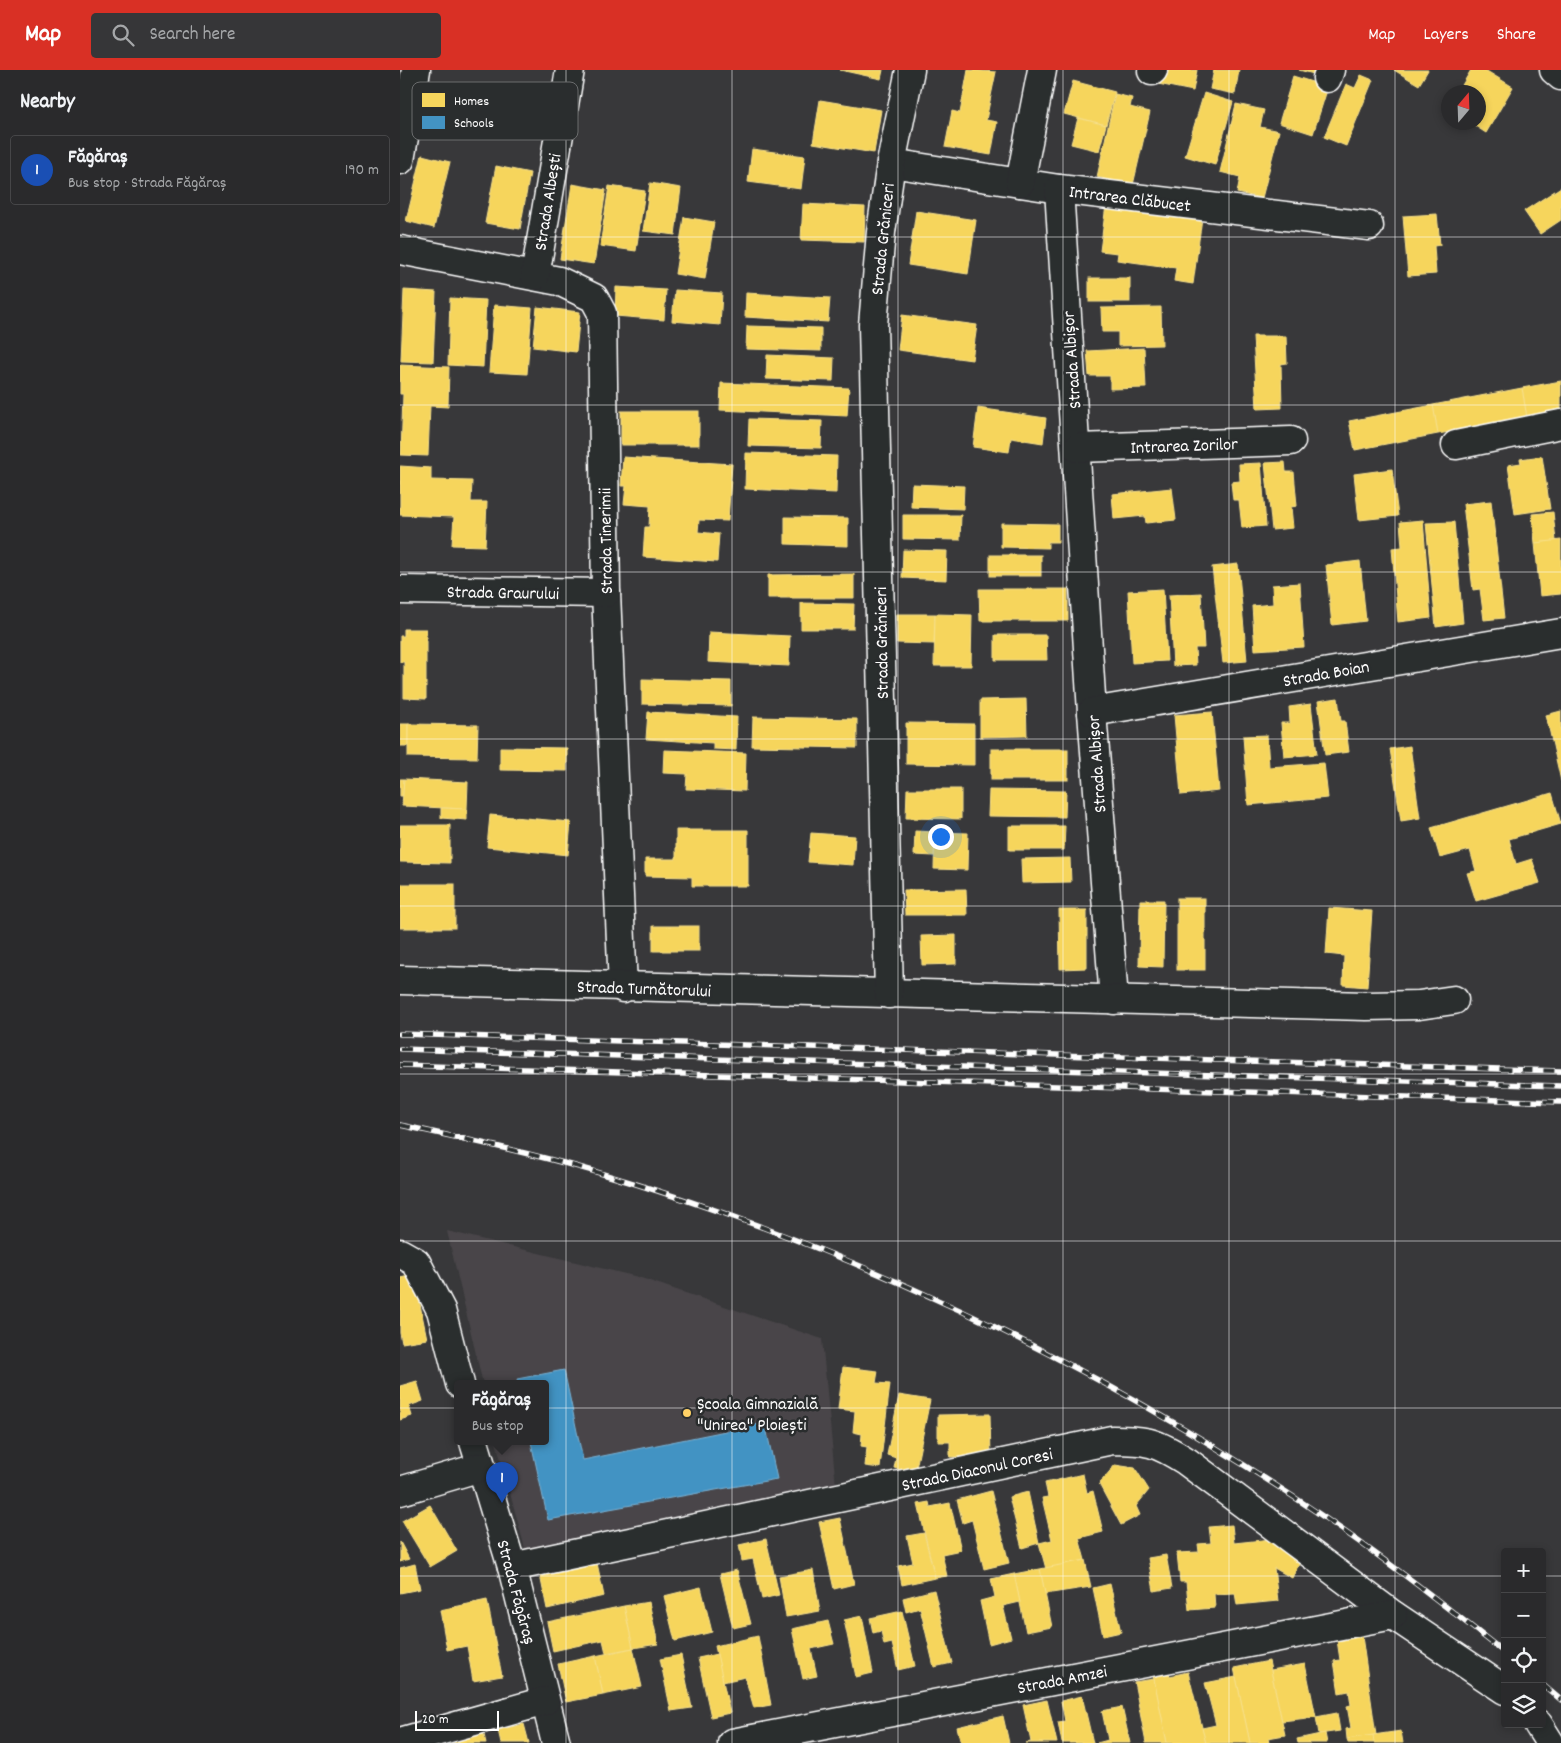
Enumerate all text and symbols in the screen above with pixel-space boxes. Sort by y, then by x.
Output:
search box [91,13,441,58]
text: Map [25,18,61,52]
icon: search [109,21,137,49]
text: Search here [149,22,235,49]
text: Map [1368,23,1395,48]
text: Layers [1423,23,1469,48]
text: Share [1497,23,1536,48]
legend [412,82,578,140]
north arrow [1441,85,1486,130]
text: Nearby [20,88,75,118]
text: Homes [454,92,489,112]
text: Schools [454,114,494,134]
text: Făgăraș [68,145,128,172]
street label: Strada Albești [529,152,569,253]
text: 1 [35,159,39,182]
text: 190 m [345,159,379,182]
text: Bus stop · Strada Făgăraș [68,172,226,195]
street label: Intrarea Clăbucet [1067,181,1192,220]
street label: Strada Grăniceri [866,182,903,296]
street label: Strada Albișor [1058,310,1089,410]
street label: Intrarea Zorilor [1130,433,1239,462]
street label: Strada Tinerimii [594,488,621,594]
street label: Strada Graurului [447,581,559,608]
street label: Strada Grăniceri [870,587,897,699]
street label: Strada Boian [1281,656,1372,695]
street label: Strada Albișor [1083,714,1114,814]
your location [928,824,954,850]
street label: Strada Turnătorului [576,976,711,1005]
popup [454,1380,549,1445]
text: Făgăraș [472,1388,531,1415]
place label: Școala Gimnazială "Unirea" Ploiești [697,1393,818,1439]
marker: Școala Gimnazială "Unirea" Ploiești [681,1407,693,1419]
text: Bus stop [472,1415,524,1438]
street label: Strada Diaconul Coresi [900,1443,1055,1500]
pin: 1 [486,1462,518,1503]
street label: Strada Făgăraș [489,1538,541,1648]
map controls [1501,1548,1546,1728]
button: + [1501,1548,1546,1593]
button: − [1501,1593,1546,1638]
button: locate [1501,1638,1546,1683]
street label: Strada Amzei [1015,1661,1110,1702]
button: layers [1501,1683,1546,1728]
scale bar [415,1708,499,1731]
text: 20 m [422,1710,449,1730]

